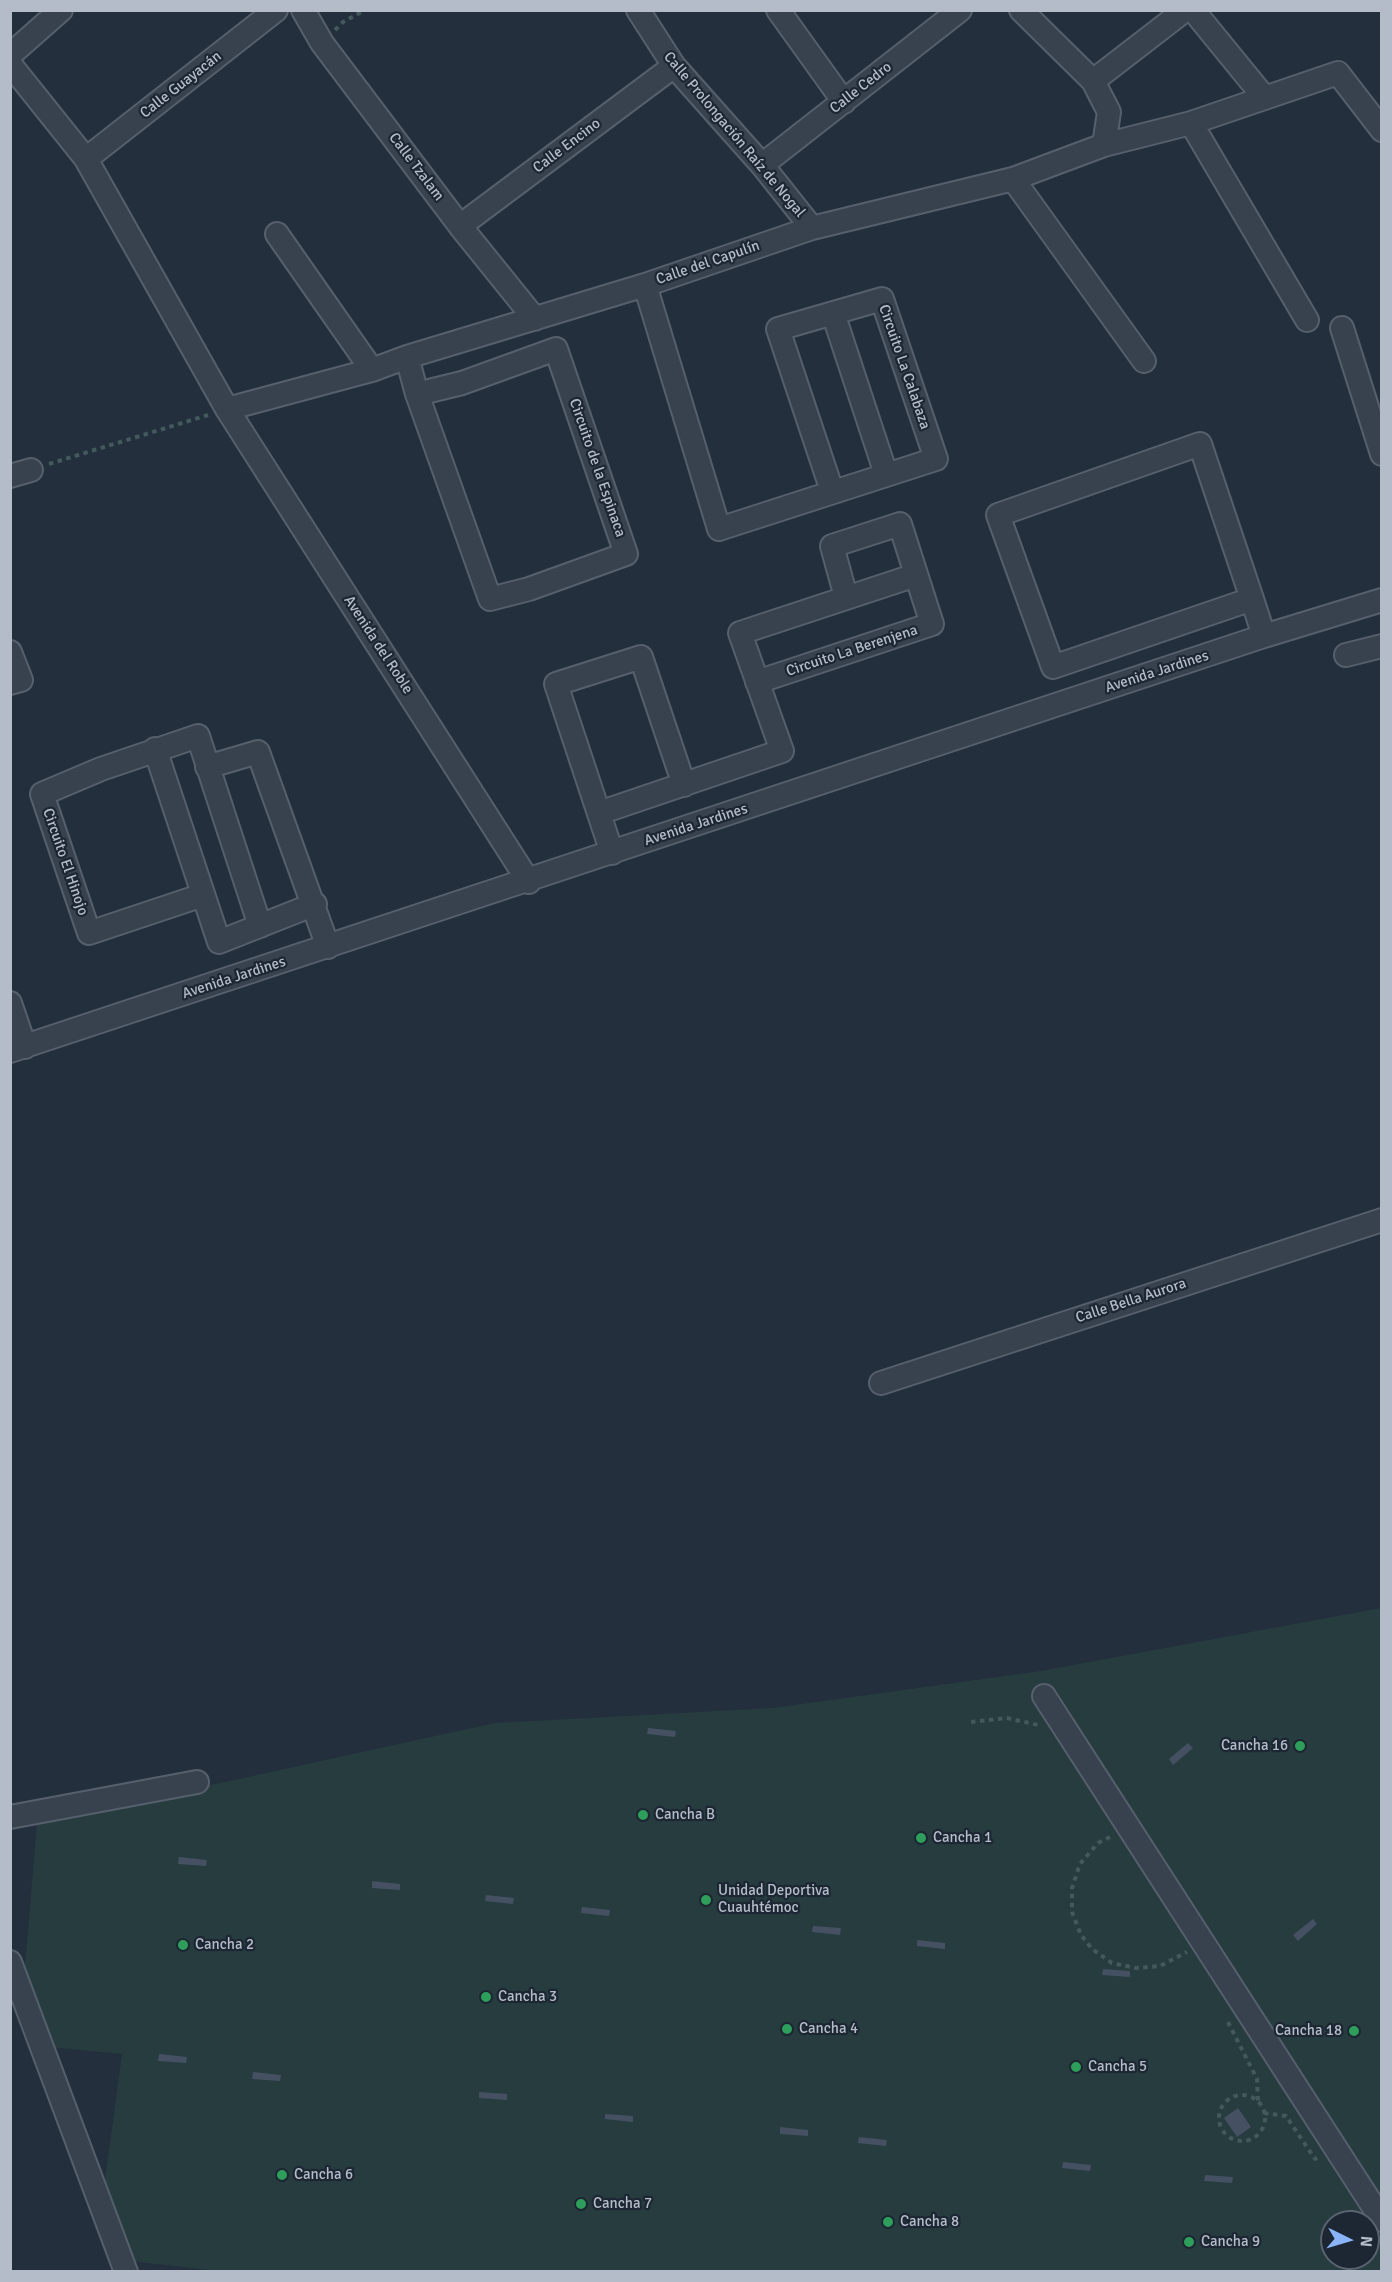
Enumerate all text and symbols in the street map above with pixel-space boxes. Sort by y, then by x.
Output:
street label: Calle Guayacán [137,48,225,122]
street label: Calle Prolongación Raíz de Nogal [659,49,809,221]
street label: Calle Cedro [827,58,895,118]
street label: Calle Encino [530,115,604,177]
street label: Calle Tzalam [385,129,447,205]
street label: Calle del Capulín [654,237,762,289]
street label: Circuito La Calabaza [874,302,934,432]
street label: Circuito de la Espinaca [565,396,629,540]
street label: Avenida del Roble [340,592,416,698]
street label: Circuito La Berenjena [784,621,920,681]
street label: Avenida Jardines [1103,647,1211,697]
street label: Avenida Jardines [642,800,750,850]
street label: Circuito El Hinojo [38,806,92,918]
street label: Avenida Jardines [180,953,288,1003]
street label: Calle Bella Aurora [1073,1275,1189,1327]
place label: Cancha 16 [1221,1737,1288,1755]
marker: Cancha 16 [1293,1739,1307,1753]
place label: Cancha B [655,1806,715,1824]
marker: Cancha B [636,1808,650,1822]
place label: Cancha 1 [933,1829,992,1847]
marker: Cancha 1 [914,1831,928,1845]
place label: Unidad Deportiva Cuauhtémoc [718,1882,830,1917]
marker: Unidad Deportiva Cuauhtémoc [699,1893,713,1907]
place label: Cancha 2 [195,1936,254,1954]
marker: Cancha 2 [176,1938,190,1952]
place label: Cancha 3 [498,1988,557,2006]
marker: Cancha 3 [479,1990,493,2004]
place label: Cancha 4 [799,2020,858,2038]
marker: Cancha 4 [780,2022,794,2036]
place label: Cancha 18 [1275,2022,1342,2040]
marker: Cancha 18 [1347,2024,1361,2038]
place label: Cancha 5 [1088,2058,1147,2076]
marker: Cancha 5 [1069,2060,1083,2074]
place label: Cancha 6 [294,2166,353,2184]
marker: Cancha 6 [275,2168,289,2182]
place label: Cancha 7 [593,2195,652,2213]
marker: Cancha 7 [574,2197,588,2211]
north arrow [1320,2210,1380,2270]
place label: Cancha 8 [900,2213,959,2231]
marker: Cancha 8 [881,2215,895,2229]
place label: Cancha 9 [1201,2233,1260,2251]
marker: Cancha 9 [1182,2235,1196,2249]
text: N [1355,2235,1376,2248]

